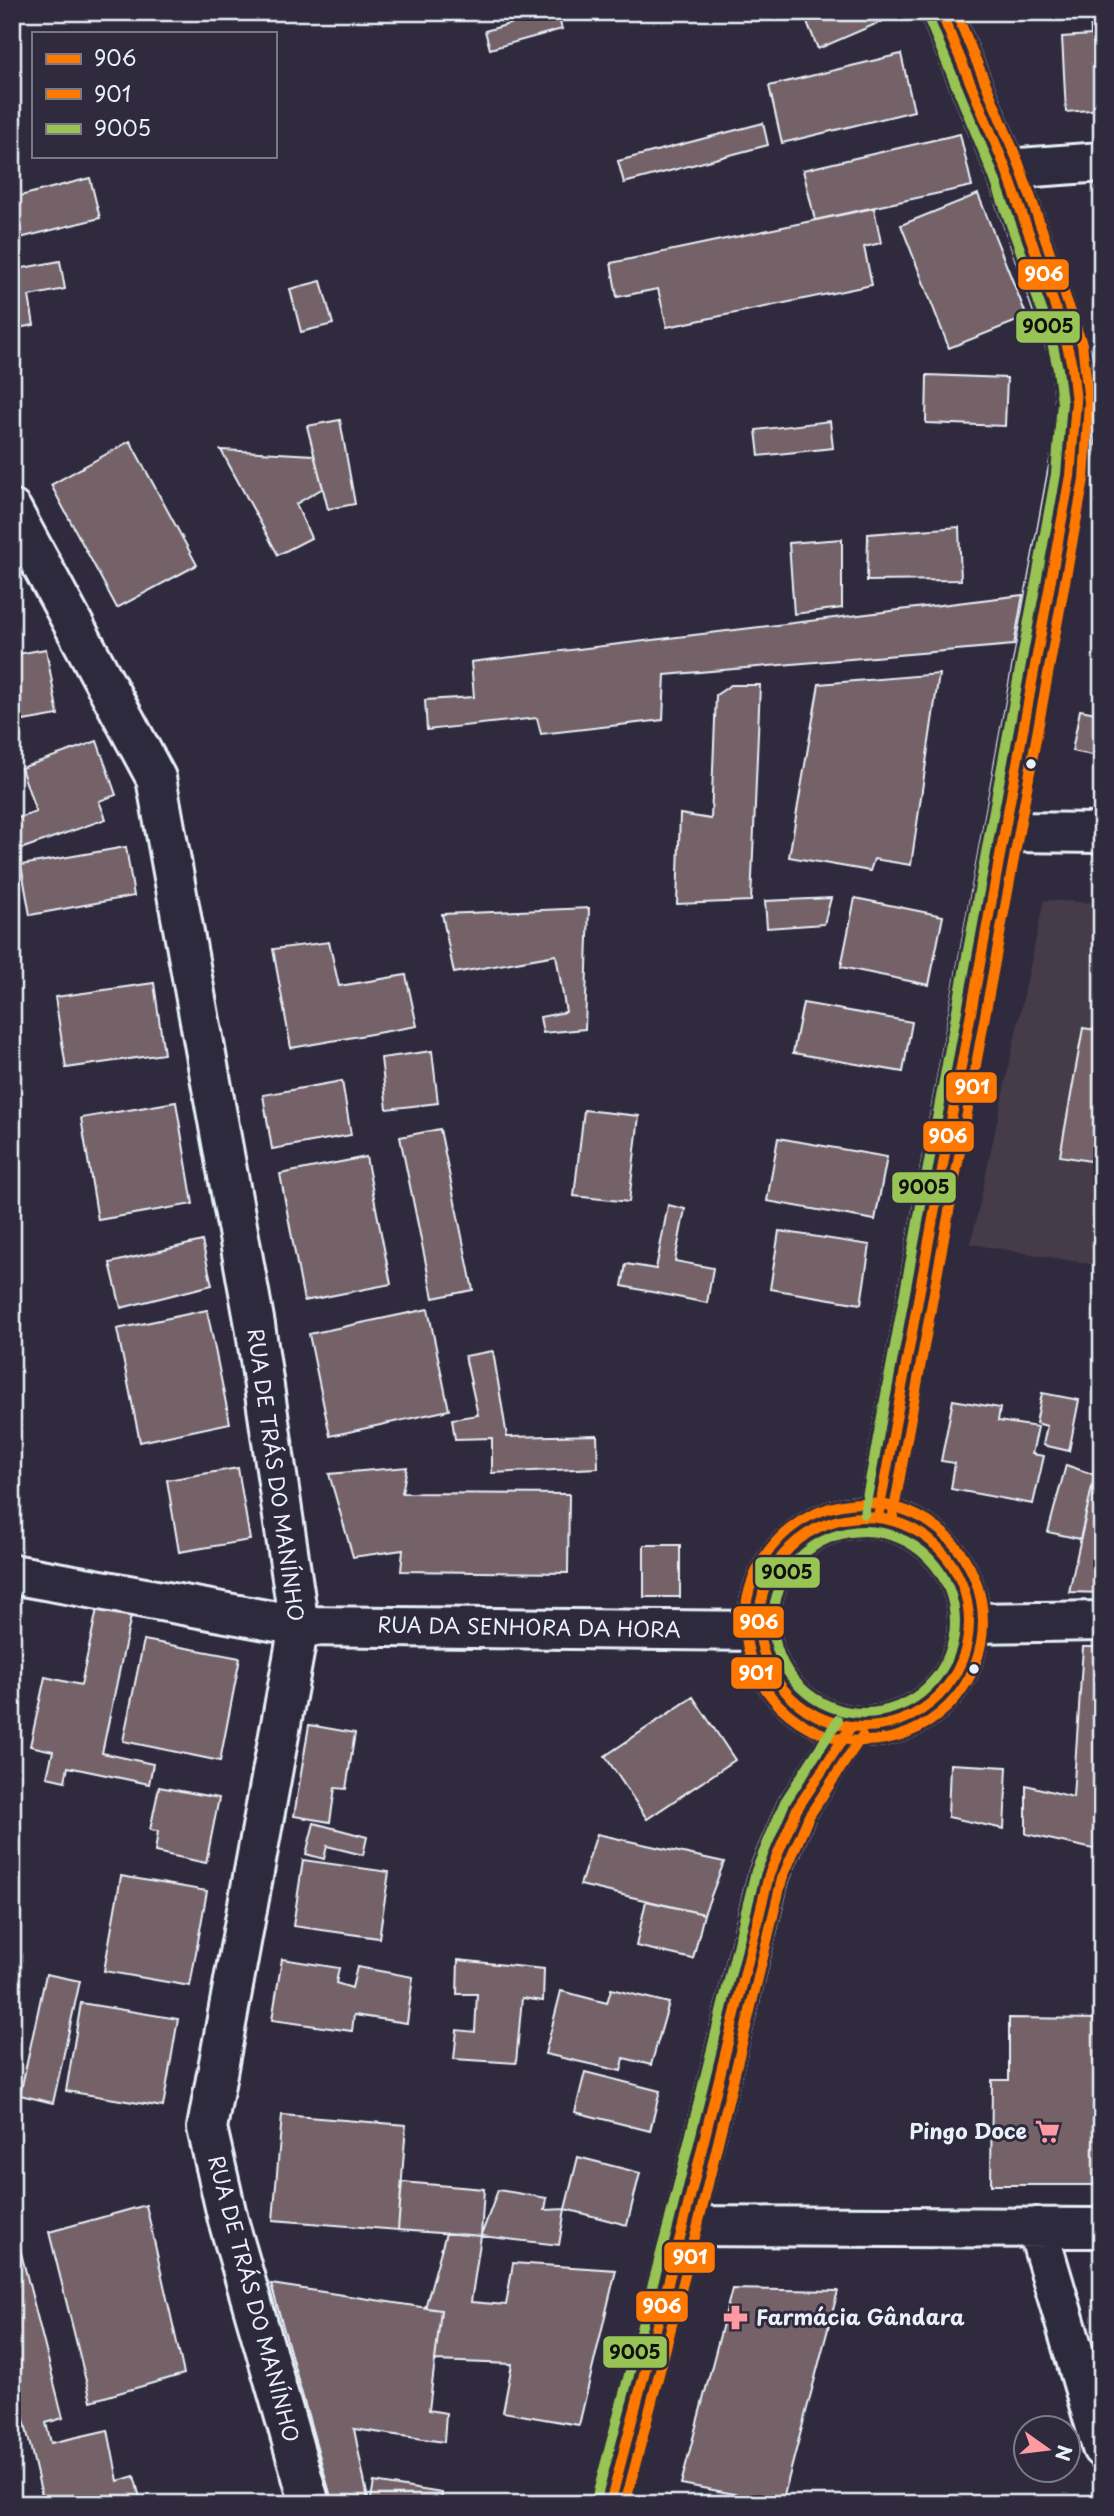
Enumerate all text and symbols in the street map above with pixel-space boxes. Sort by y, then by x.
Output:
legend [32,32,276,158]
text: 906 [94,41,136,73]
text: 901 [94,77,131,109]
text: 9005 [94,111,151,143]
line badge: 906 [1017,258,1070,291]
text: 906 [1025,259,1063,287]
line badge: 9005 [1015,310,1081,344]
text: 9005 [1022,311,1074,339]
unlabelled marker [1024,757,1038,771]
line badge: 901 [945,1071,998,1104]
text: 901 [955,1072,989,1100]
line badge: 906 [922,1120,975,1153]
text: 906 [929,1121,967,1149]
line badge: 9005 [891,1171,957,1204]
text: 9005 [898,1172,950,1200]
street label: RUA DE TRÁS DO MANÍNHO [241,1326,313,1623]
line badge: 9005 [754,1556,821,1589]
text: 9005 [761,1557,813,1585]
line badge: 906 [732,1605,785,1639]
street label: RUA DA SENHORA DA HORA [377,1607,681,1645]
text: 906 [740,1607,778,1635]
line badge: 901 [730,1656,783,1690]
text: 901 [739,1658,773,1686]
unlabelled marker [967,1662,981,1676]
place label: Pingo Doce [909,2114,1027,2146]
supermarket icon: Pingo Doce [1033,2118,1061,2146]
street label: RUA DE TRÁS DO MANÍNHO [201,2151,309,2445]
line badge: 901 [663,2241,716,2274]
text: 901 [673,2242,707,2270]
line badge: 906 [635,2290,689,2323]
text: 906 [643,2291,681,2319]
place label: Farmácia Gândara [756,2300,965,2332]
pharmacy icon: Farmácia Gândara [722,2304,750,2332]
line badge: 9005 [602,2335,668,2369]
text: 9005 [609,2337,661,2365]
north arrow [1012,2414,1082,2484]
text: N [1049,2443,1080,2464]

